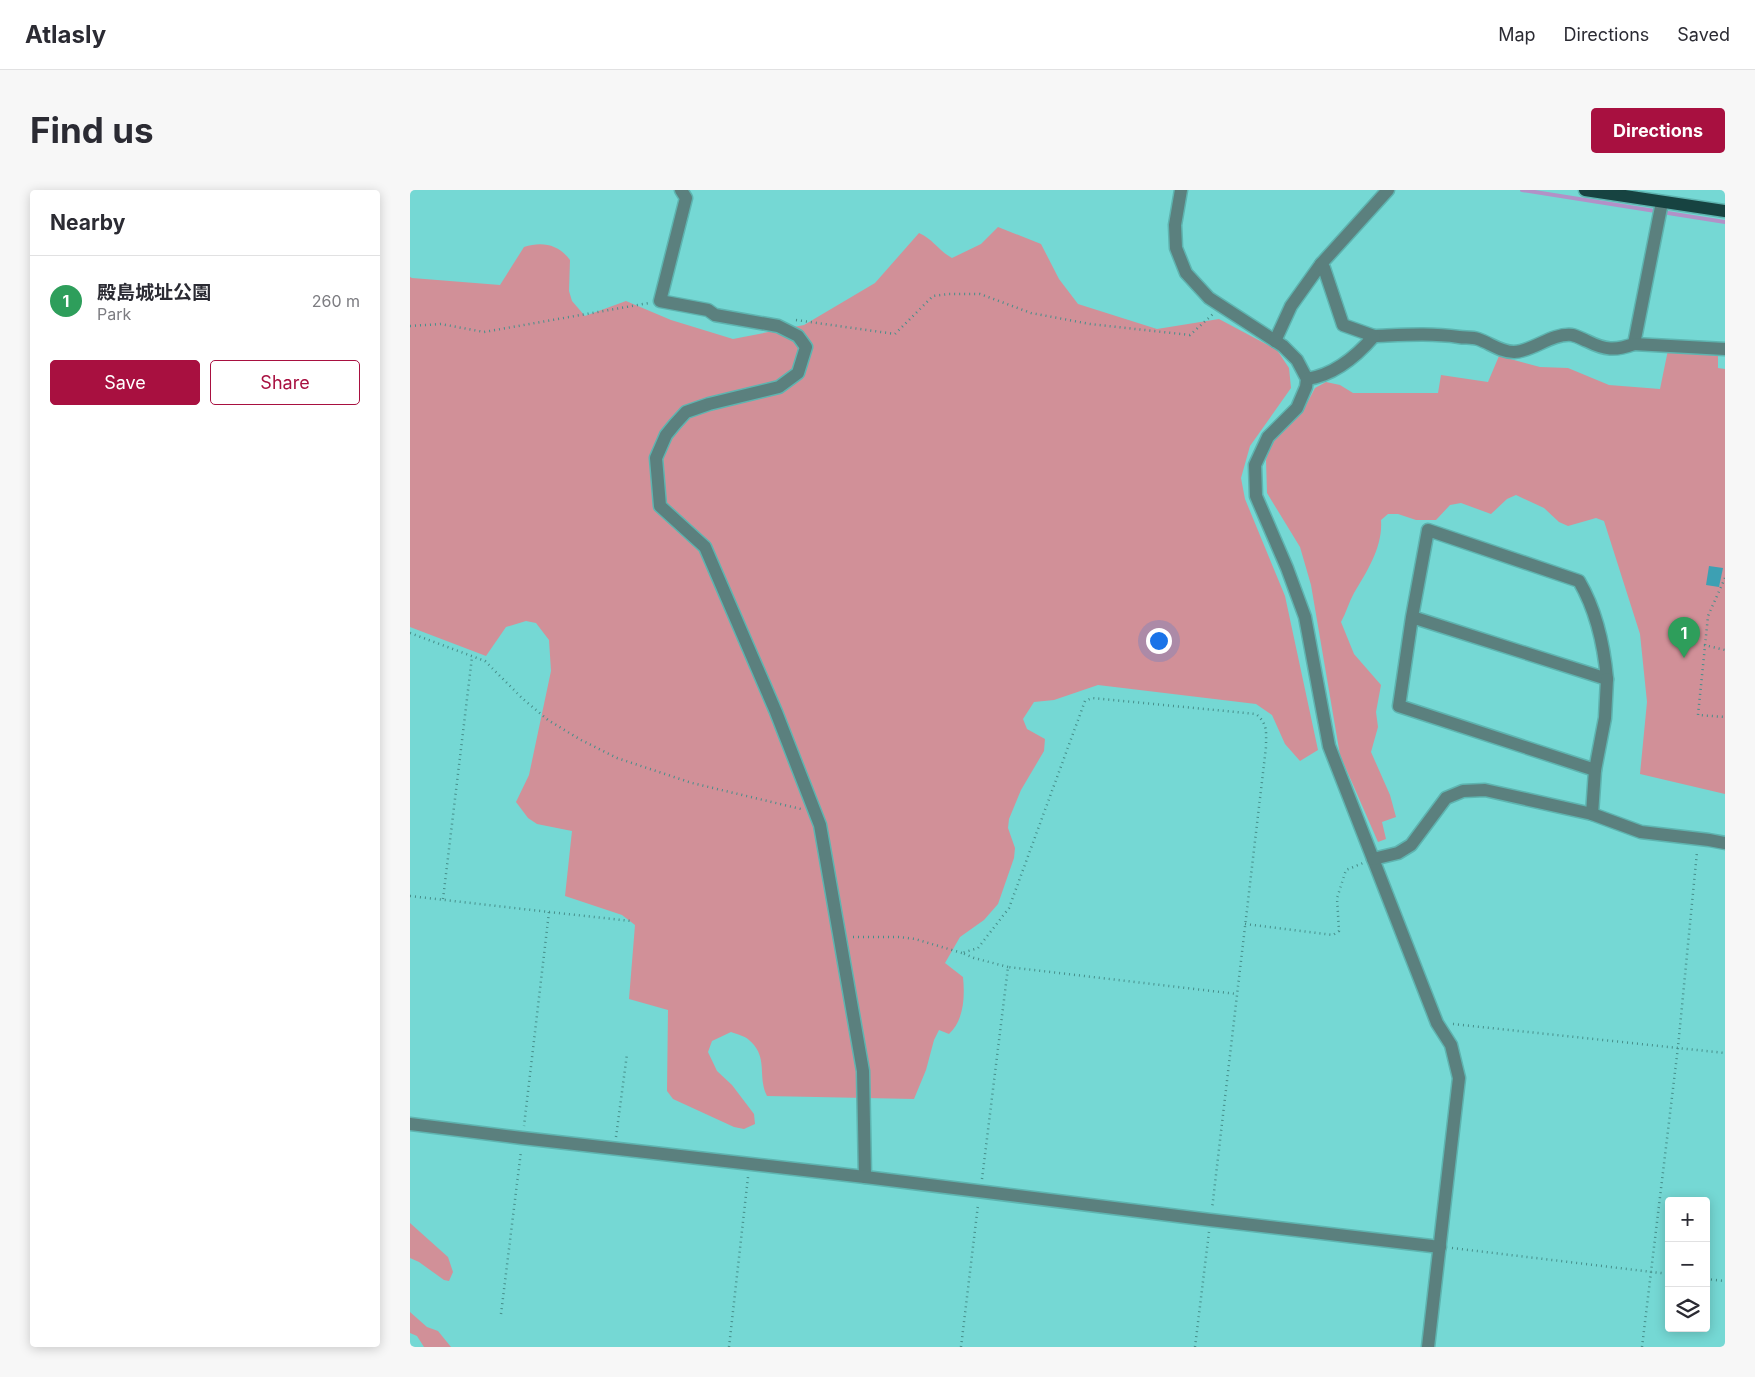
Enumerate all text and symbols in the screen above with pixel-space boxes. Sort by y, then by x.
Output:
text: Atlasly [25,20,106,49]
text: Map [1498,24,1536,45]
text: Directions [1564,24,1649,45]
text: Saved [1677,24,1730,45]
button: Directions [1591,108,1725,153]
text: Find us [30,109,154,151]
text: Nearby [50,210,125,235]
text: 殿島城址公園 [97,281,211,304]
text: 1 [63,291,69,311]
text: 260 m [312,291,360,311]
text: Park [97,304,131,324]
button: Save [50,360,200,405]
button: Share [210,360,360,405]
pin: 1 [1668,617,1700,658]
your location [1146,628,1172,654]
map controls [1665,1197,1710,1332]
button: + [1665,1197,1710,1242]
button: − [1665,1242,1710,1287]
button: layers [1665,1287,1710,1332]

